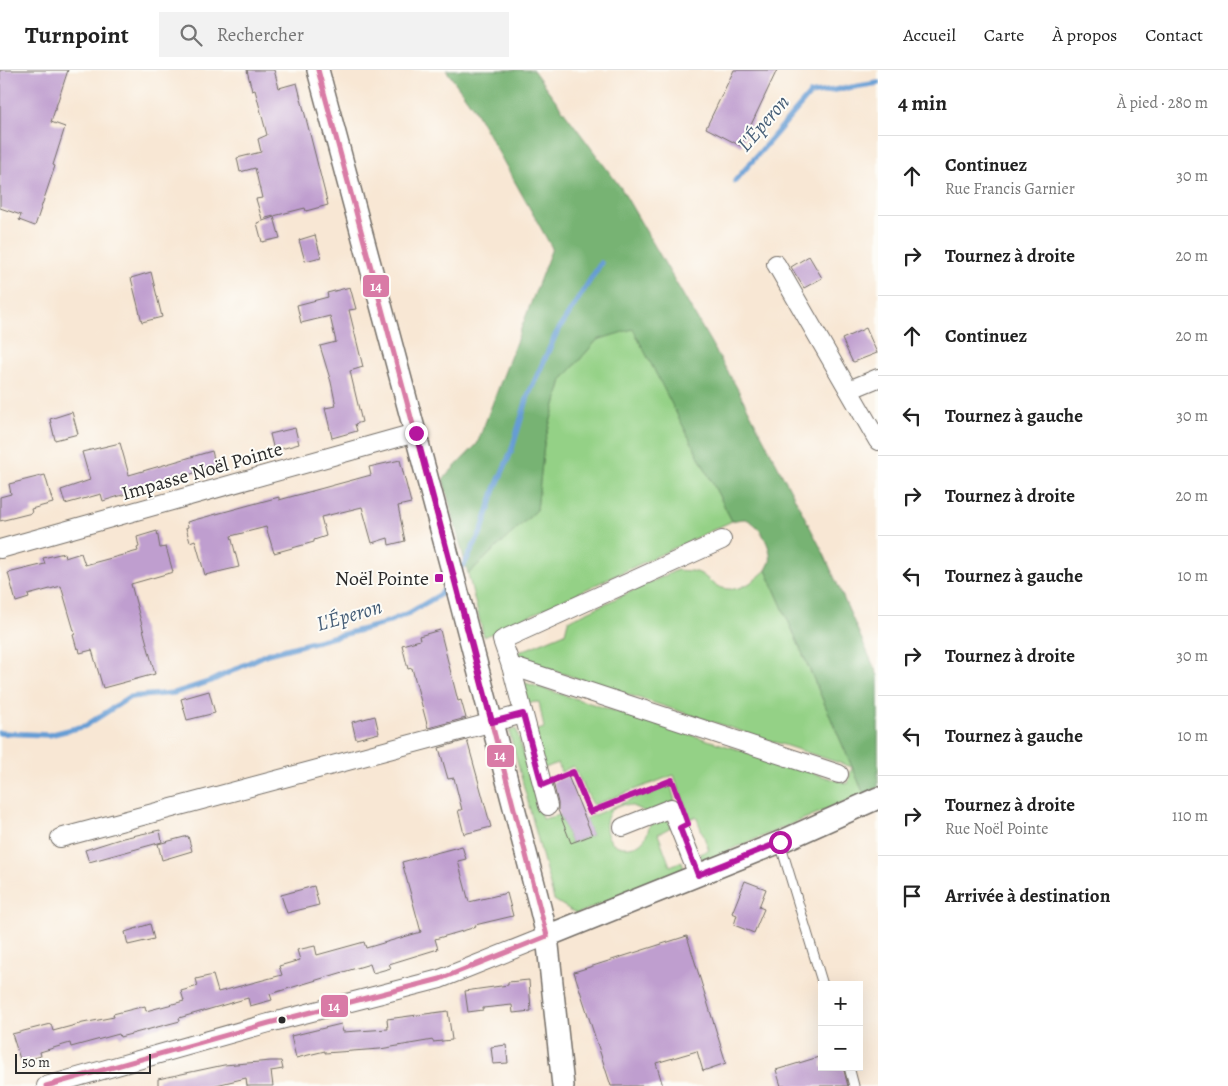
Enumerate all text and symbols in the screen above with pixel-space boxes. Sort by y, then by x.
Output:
search box [159,12,509,57]
text: Turnpoint [25,19,129,51]
icon: search [177,21,205,49]
text: Rechercher [217,22,304,48]
text: Accueil [903,23,956,47]
text: Carte [984,23,1024,47]
text: À propos [1052,23,1117,47]
text: Contact [1145,23,1203,47]
water label: L'Éperon [730,89,796,157]
text: 4 min [898,89,947,117]
text: À pied · 280 m [1117,92,1208,114]
text: Continuez [945,152,1027,178]
icon: ahead [898,162,926,190]
text: 30 m [1176,165,1208,187]
text: Rue Francis Garnier [945,178,1075,200]
icon: right [898,242,926,270]
text: Tournez à droite [945,243,1075,269]
text: 20 m [1175,245,1208,267]
line badge: 14 [362,274,390,298]
text: 14 [370,277,382,296]
icon: ahead [898,322,926,350]
text: Continuez [945,323,1027,349]
text: 20 m [1175,325,1208,347]
icon: left [898,402,926,430]
text: Tournez à gauche [945,403,1083,429]
text: 30 m [1176,405,1208,427]
route end [405,422,428,445]
street label: Impasse Noël Pointe [118,435,286,507]
icon: right [898,482,926,510]
text: Tournez à droite [945,483,1075,509]
text: 20 m [1175,485,1208,507]
icon: left [898,562,926,590]
text: Tournez à gauche [945,563,1083,589]
place label: Noël Pointe [335,565,429,592]
text: 10 m [1178,565,1208,587]
marker: Noël Pointe [433,572,445,584]
water label: L'Éperon [313,592,385,638]
icon: right [898,642,926,670]
text: Tournez à droite [945,643,1075,669]
text: 30 m [1176,645,1208,667]
icon: left [898,722,926,750]
text: Tournez à gauche [945,723,1083,749]
text: 10 m [1178,725,1208,747]
line badge: 14 [486,744,515,768]
text: 14 [494,746,506,765]
text: Tournez à droite [945,792,1075,818]
icon: right [898,802,926,830]
text: 110 m [1172,805,1208,827]
text: Rue Noël Pointe [945,818,1048,840]
route start [769,831,792,854]
icon: arrive [898,882,926,910]
text: Arrivée à destination [945,883,1110,909]
map controls [818,981,863,1071]
button: + [818,981,863,1026]
line badge: 14 [320,994,349,1018]
text: 14 [328,997,340,1016]
unlabelled marker [277,1015,287,1025]
button: − [818,1026,863,1071]
scale bar [15,1051,151,1074]
text: 50 m [22,1053,50,1072]

